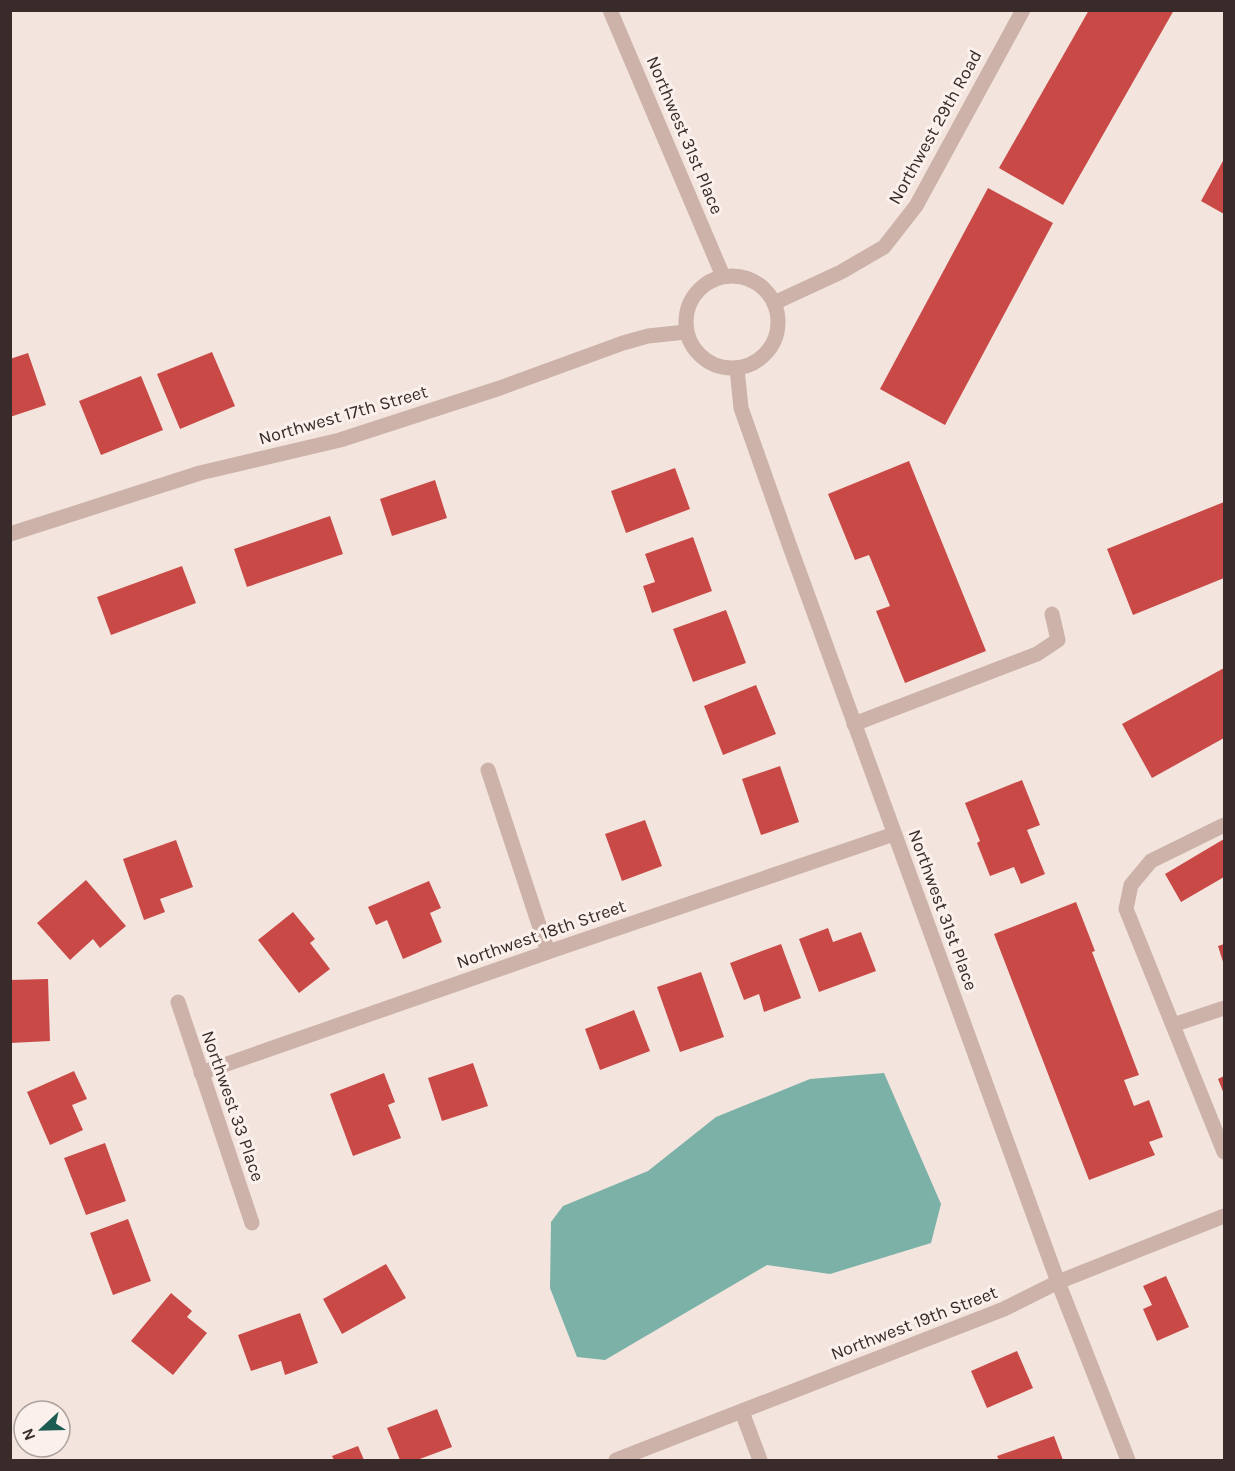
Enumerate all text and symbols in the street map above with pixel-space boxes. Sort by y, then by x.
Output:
street label: Northwest 29th Road [883,46,987,208]
street label: Northwest 31st Place [642,53,728,217]
street label: Northwest 17th Street [256,380,430,450]
street label: Northwest 31st Place [904,827,982,993]
street label: Northwest 18th Street [454,895,629,973]
street label: Northwest 33 Place [197,1028,269,1184]
street label: Northwest 19th Street [828,1281,1001,1365]
north arrow [12,1399,72,1459]
text: N [18,1426,40,1443]

